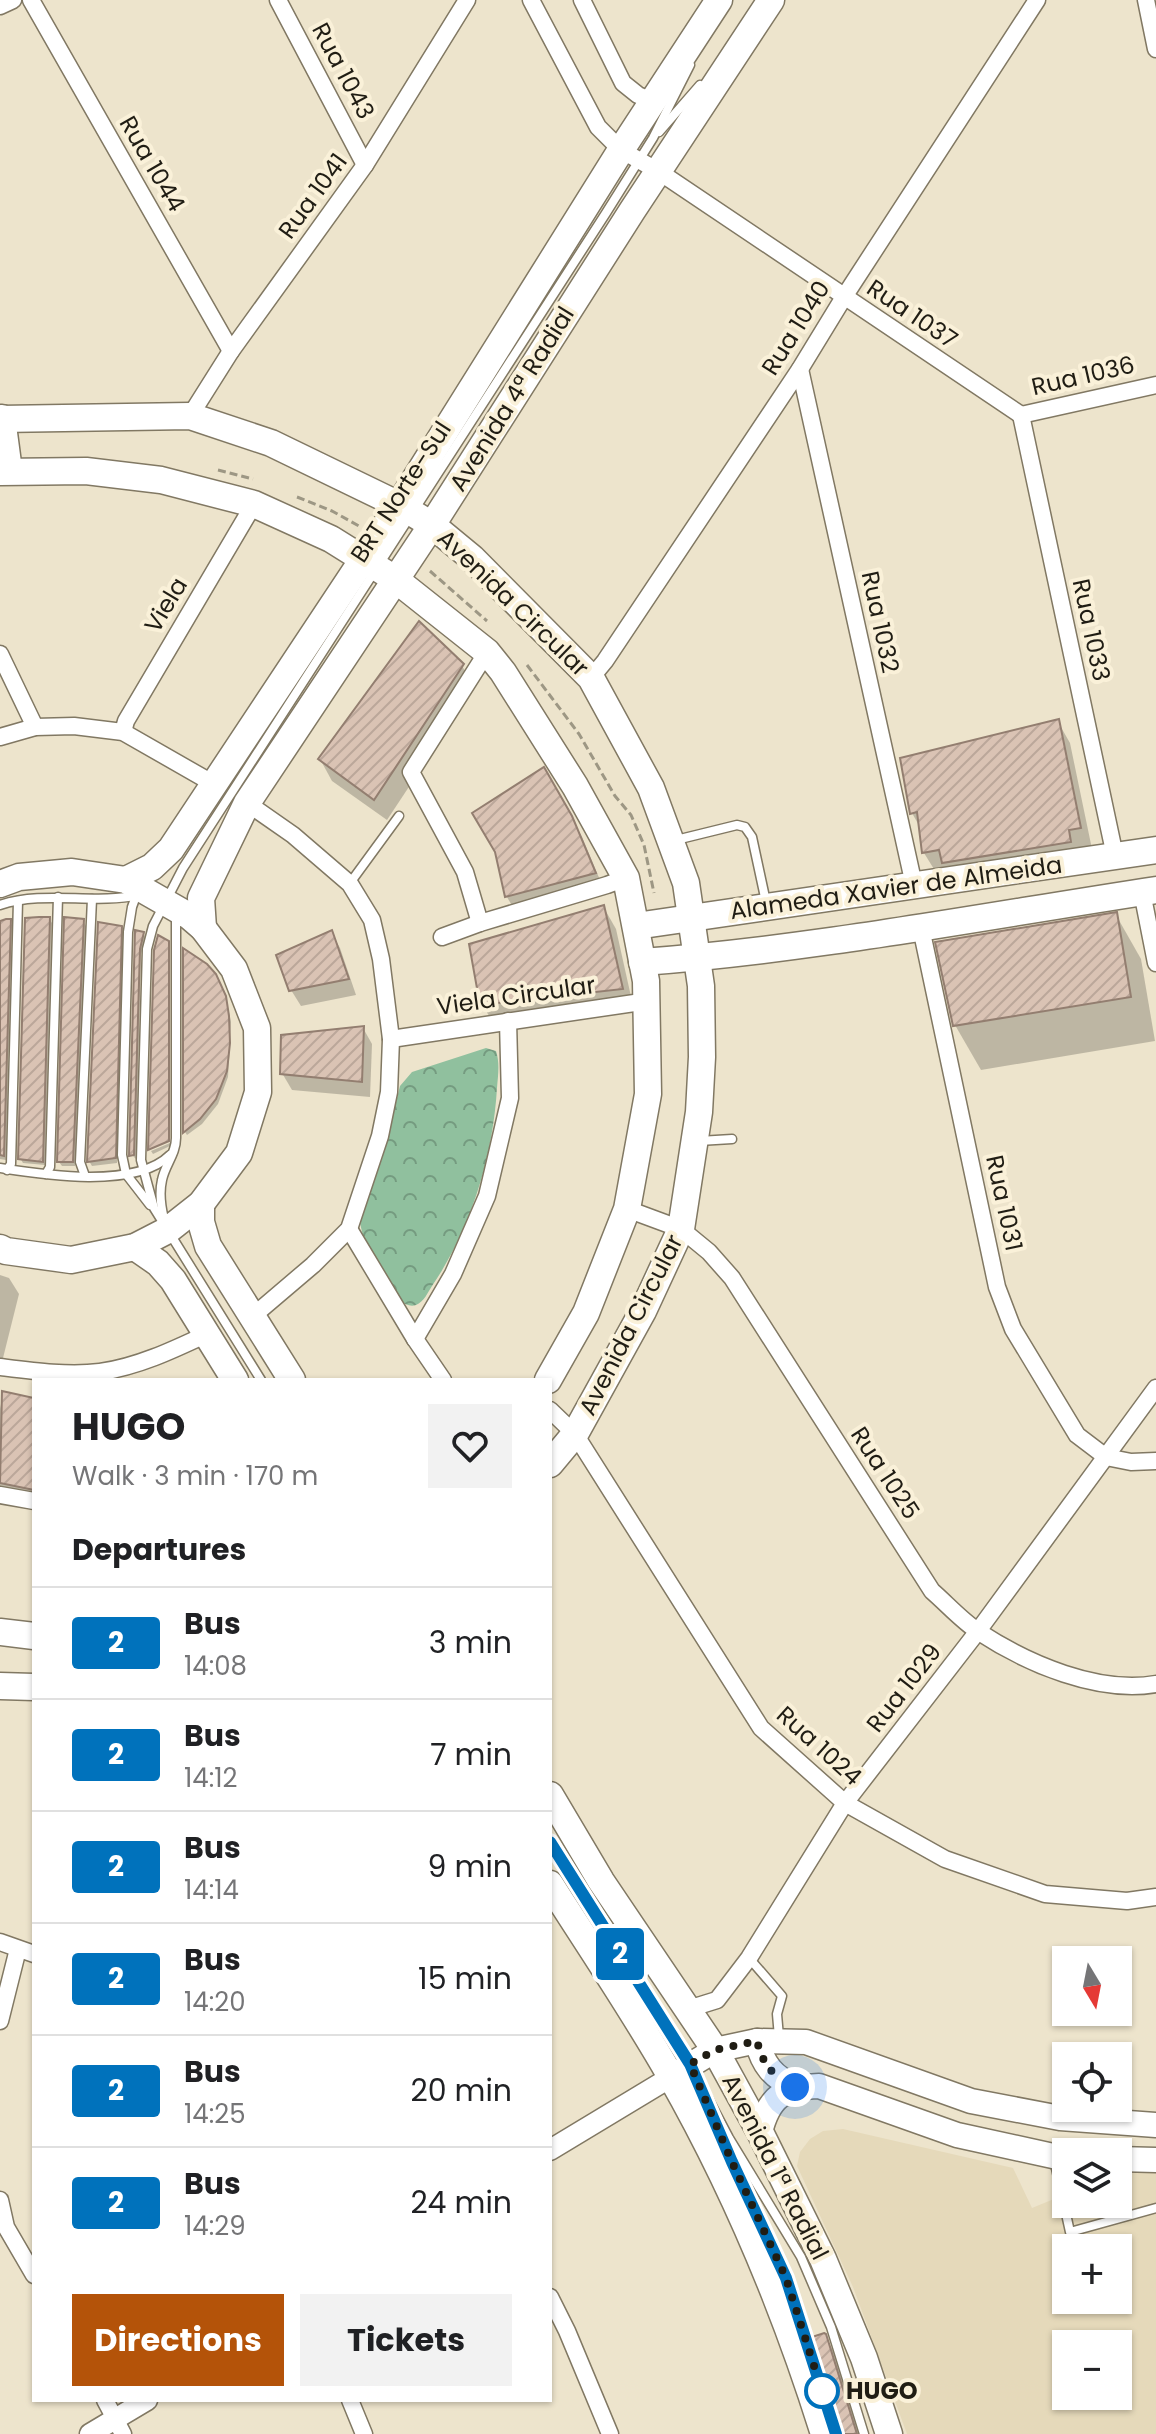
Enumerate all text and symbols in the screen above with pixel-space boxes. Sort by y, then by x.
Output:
street label: Rua 1043 [304,17,383,125]
street label: Rua 1044 [112,110,193,218]
street label: Rua 1041 [270,146,355,245]
street label: Rua 1037 [861,271,964,356]
street label: Rua 1040 [754,274,838,381]
street label: Avenida 4ª Radial [441,300,582,497]
street label: Rua 1036 [1028,348,1138,403]
street label: BRT Norte-Sul [343,415,459,569]
street label: Avenida Circular [430,522,596,684]
street label: Rua 1032 [854,568,907,676]
street label: Viela [136,571,195,639]
street label: Rua 1033 [1065,576,1118,684]
street label: Alameda Xavier de Almeida [728,848,1064,927]
street label: Viela Circular [434,968,597,1023]
street label: Rua 1031 [978,1152,1031,1254]
street label: Avenida Circular [571,1229,690,1421]
text: HUGO [72,1400,185,1453]
button: heart [428,1404,512,1488]
street label: Rua 1025 [843,1420,928,1525]
text: Walk · 3 min · 170 m [72,1458,318,1494]
text: Departures [72,1528,246,1571]
text: Bus [184,1602,241,1645]
text: 3 min [429,1621,512,1664]
text: 2 [108,1623,124,1662]
street label: Rua 1029 [859,1636,949,1739]
text: 14:08 [184,1648,247,1684]
street label: Rua 1024 [770,1698,869,1793]
text: Bus [184,1714,241,1757]
text: 7 min [430,1733,512,1776]
text: 2 [108,1735,124,1774]
text: 14:12 [184,1760,237,1796]
text: Bus [184,1826,241,1869]
text: 9 min [428,1845,512,1888]
text: 2 [108,1847,124,1886]
text: 14:14 [184,1872,239,1908]
line badge: 2 [594,1928,646,1980]
text: 2 [612,1934,628,1973]
text: Bus [184,1938,241,1981]
north arrow [1052,1946,1132,2026]
map controls [1052,1946,1132,2410]
text: 15 min [418,1957,512,2000]
text: 2 [108,1959,124,1998]
text: 14:20 [184,1984,246,2020]
button: locate [1052,2042,1132,2122]
text: Bus [184,2050,241,2093]
your location [775,2067,815,2107]
street label: Avenida 1ª Radial [714,2068,837,2265]
text: 20 min [410,2069,512,2112]
text: 2 [108,2071,124,2110]
text: 14:25 [184,2096,246,2132]
button: layers [1052,2138,1132,2218]
text: Bus [184,2162,241,2205]
text: 24 min [410,2181,512,2224]
text: 2 [108,2183,124,2222]
text: 14:29 [184,2208,246,2244]
button: + [1052,2234,1132,2314]
button: Directions [72,2294,284,2386]
button: Tickets [300,2294,512,2386]
button: − [1052,2330,1132,2410]
marker: HUGO [805,2374,839,2408]
place label: HUGO [846,2374,918,2407]

